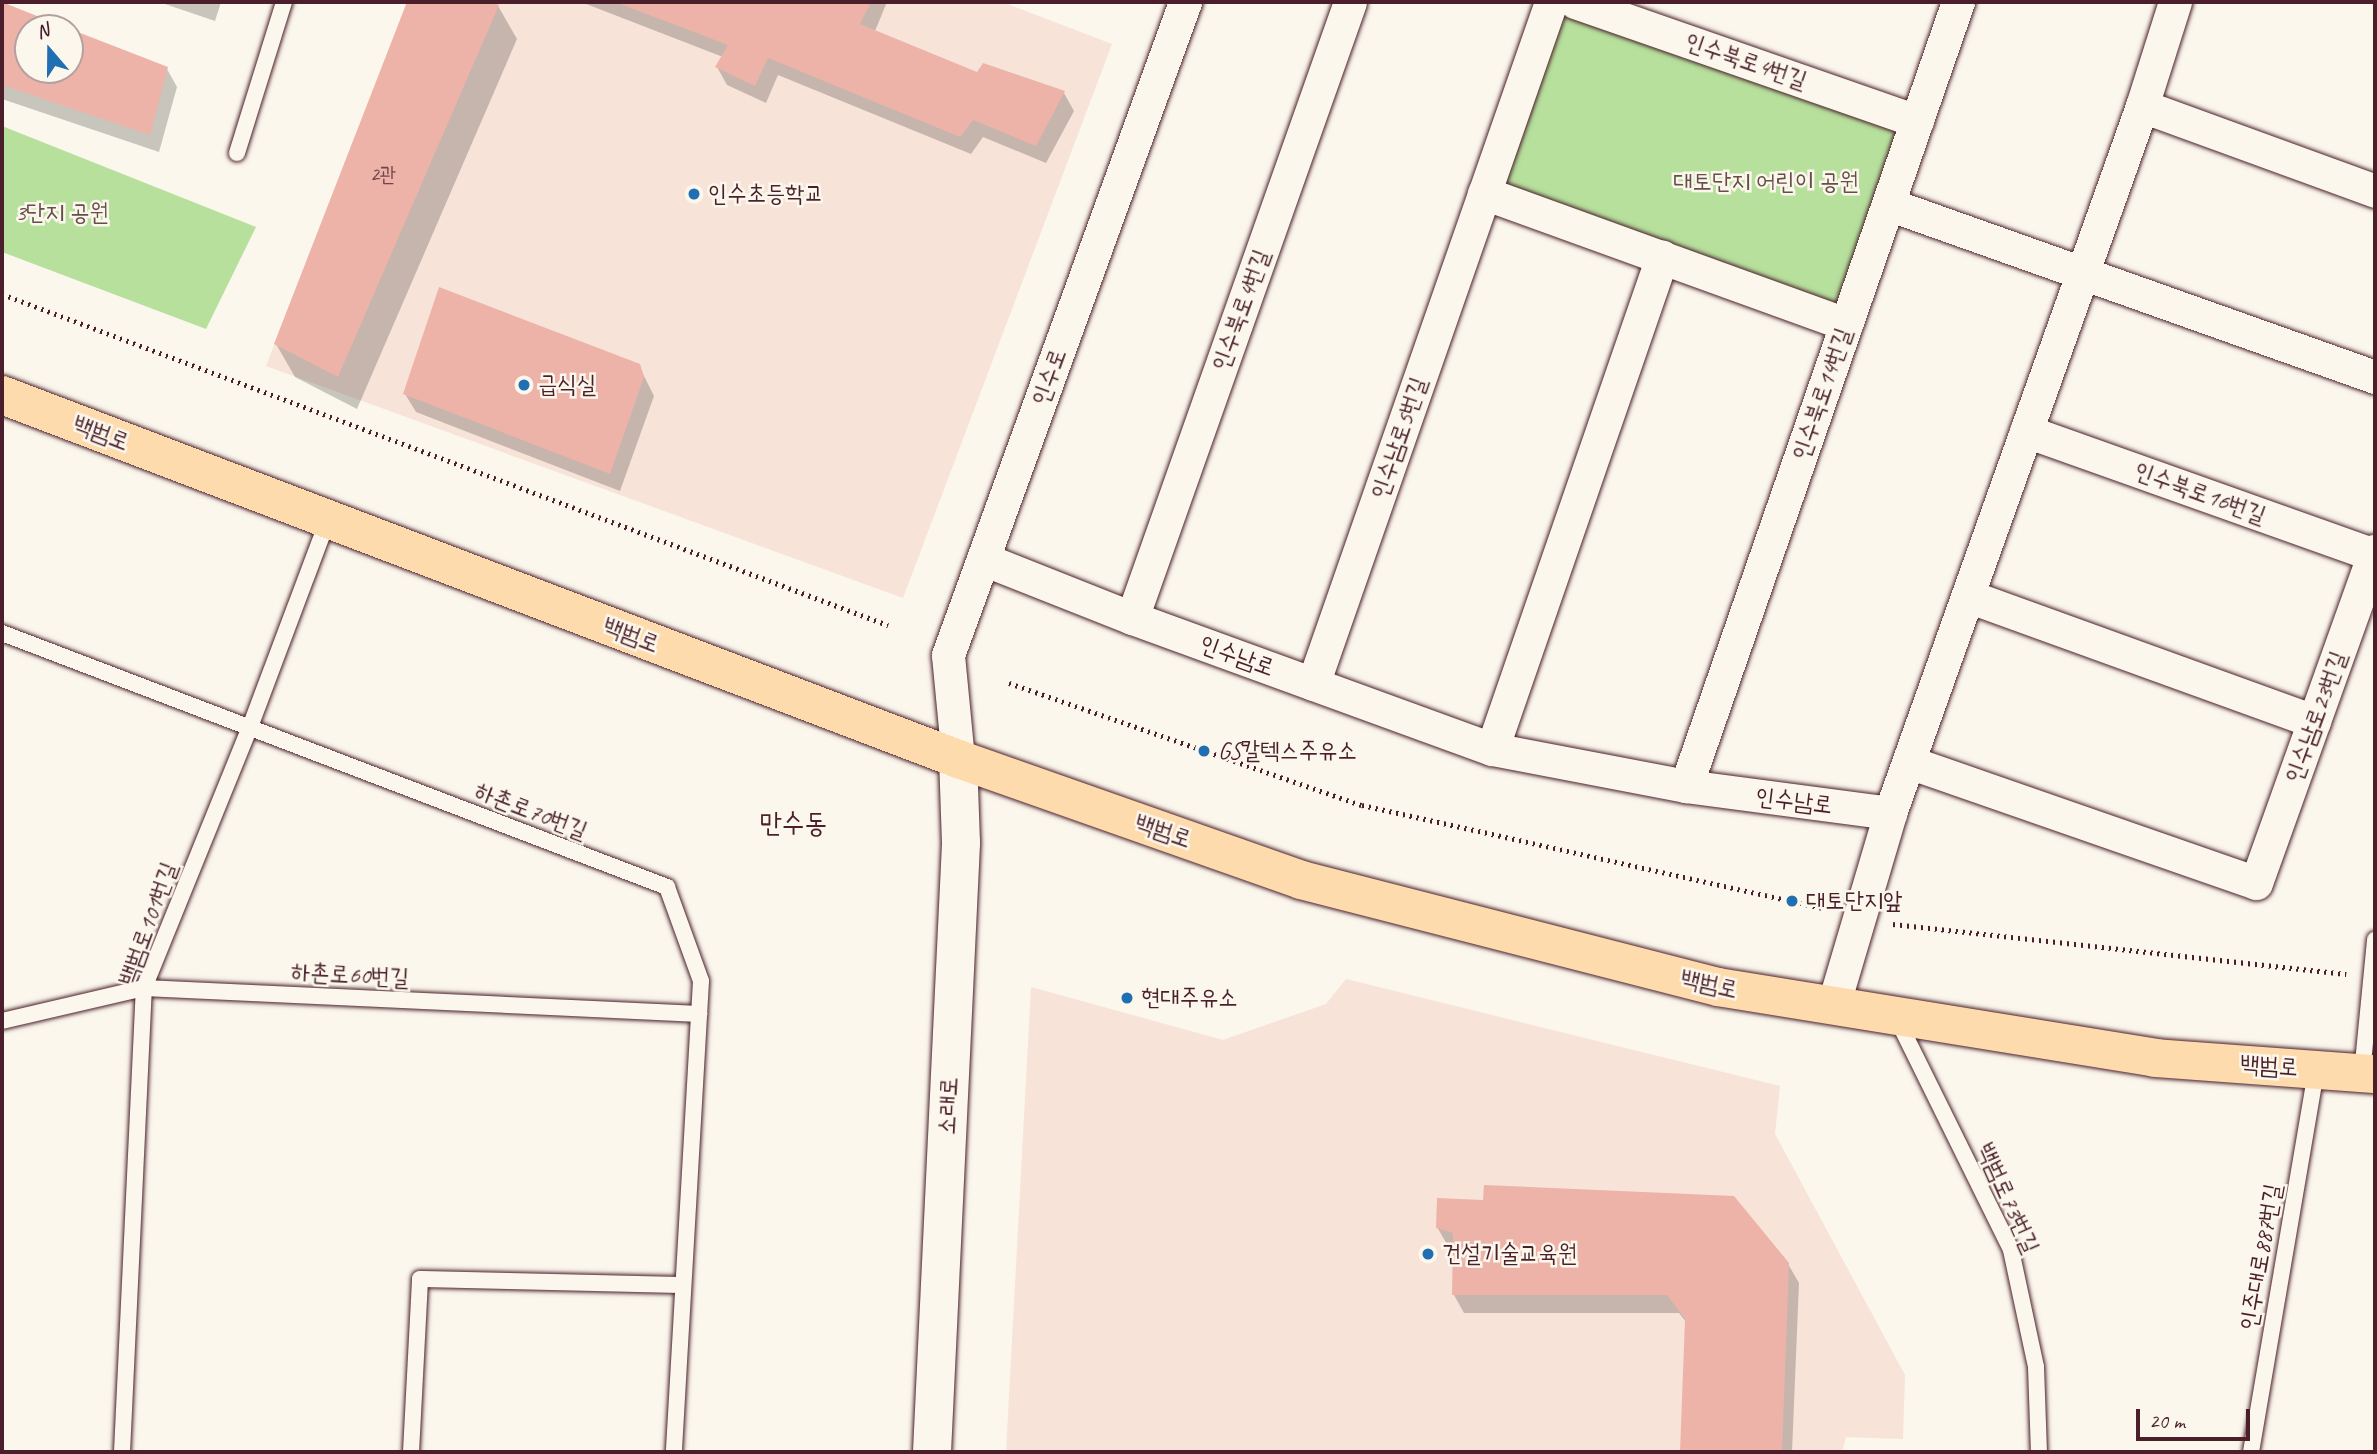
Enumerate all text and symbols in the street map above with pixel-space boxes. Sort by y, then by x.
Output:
north arrow [14,14,84,84]
text: N [33,18,52,44]
street label: 인수북로4번길 [1681,27,1811,95]
house number: 2관 [370,161,396,187]
park label: 대토단지 어린이 공원 [1673,168,1859,196]
place label: 인수초등학교 [708,180,824,208]
marker: 인수초등학교 [686,186,702,202]
park label: 3단지 공원 [15,199,109,227]
street label: 인수북로4번길 [1206,246,1276,374]
street label: 인수북로14번길 [1786,324,1858,464]
street label: 인수로 [1026,345,1072,409]
place label: 급식실 [538,371,596,399]
street label: 인수남로5번길 [1365,373,1433,503]
marker: 급식실 [516,377,532,393]
street label: 백범로 [69,409,133,457]
street label: 인수북로16번길 [2130,456,2270,530]
street label: 백범로 [599,611,663,659]
street label: 인수남로 [1196,629,1278,683]
street label: 인수남로23번길 [2279,647,2353,787]
place label: GS칼텍스주유소 [1218,737,1357,765]
marker: GS칼텍스주유소 [1196,743,1212,759]
street label: 하촌로70번길 [471,776,591,846]
street label: 인수남로 [1754,782,1834,820]
district label: 만수동 [759,806,827,840]
street label: 백범로 [1131,808,1195,854]
street label: 백범로101번길 [112,858,184,990]
place label: 대토단지앞 [1806,887,1903,915]
marker: 대토단지앞 [1784,893,1800,909]
street label: 하촌로60번길 [290,958,410,992]
street label: 백범로 [1678,963,1740,1005]
place label: 현대주유소 [1141,984,1238,1012]
marker: 현대주유소 [1119,990,1135,1006]
street label: 백범로 [2239,1050,2299,1082]
street label: 소래로 [932,1076,964,1136]
street label: 백범로73번길 [1971,1138,2045,1258]
street label: 인주대로887번길 [2234,1181,2288,1333]
place label: 건설기술교육원 [1442,1240,1577,1268]
marker: 건설기술교육원 [1420,1246,1436,1262]
scale bar [2139,1394,2253,1438]
text: 20 m [2149,1408,2185,1434]

